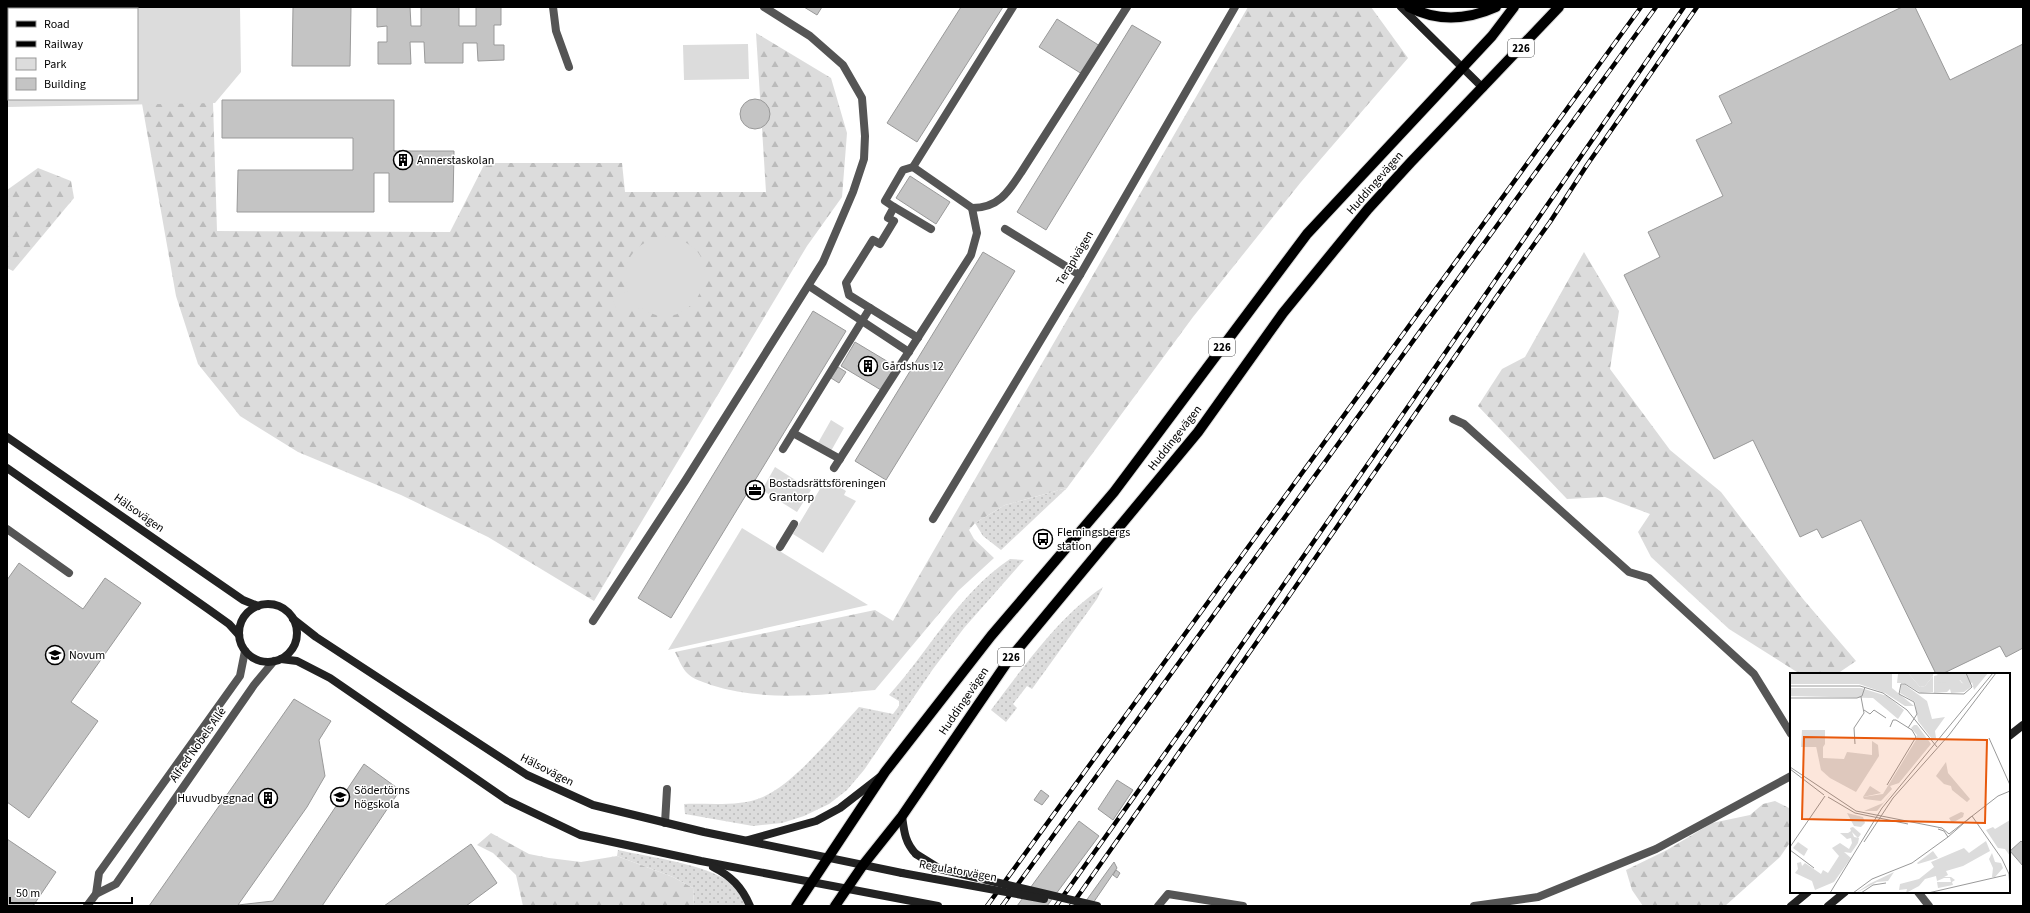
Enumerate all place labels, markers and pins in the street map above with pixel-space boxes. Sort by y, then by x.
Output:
building icon: Annerstaskolan [392,149,414,171]
place label: Annerstaskolan [417,152,494,169]
building icon: Gårdshus 12 [857,355,879,377]
place label: Gårdshus 12 [882,358,944,375]
place label: Bostadsrättsföreningen Grantorp [769,475,886,506]
office icon: Bostadsrättsföreningen Grantorp [744,479,766,501]
place label: Flemingsbergs station [1057,524,1130,555]
bus stop icon: Flemingsbergs station [1032,528,1054,550]
school or university icon: Novum [44,644,66,666]
place label: Novum [69,647,105,664]
place label: Södertörns högskola [354,782,410,813]
school or university icon: Södertörns högskola [329,786,351,808]
building icon: Huvudbyggnad [257,787,279,809]
place label: Huvudbyggnad [177,790,254,807]

